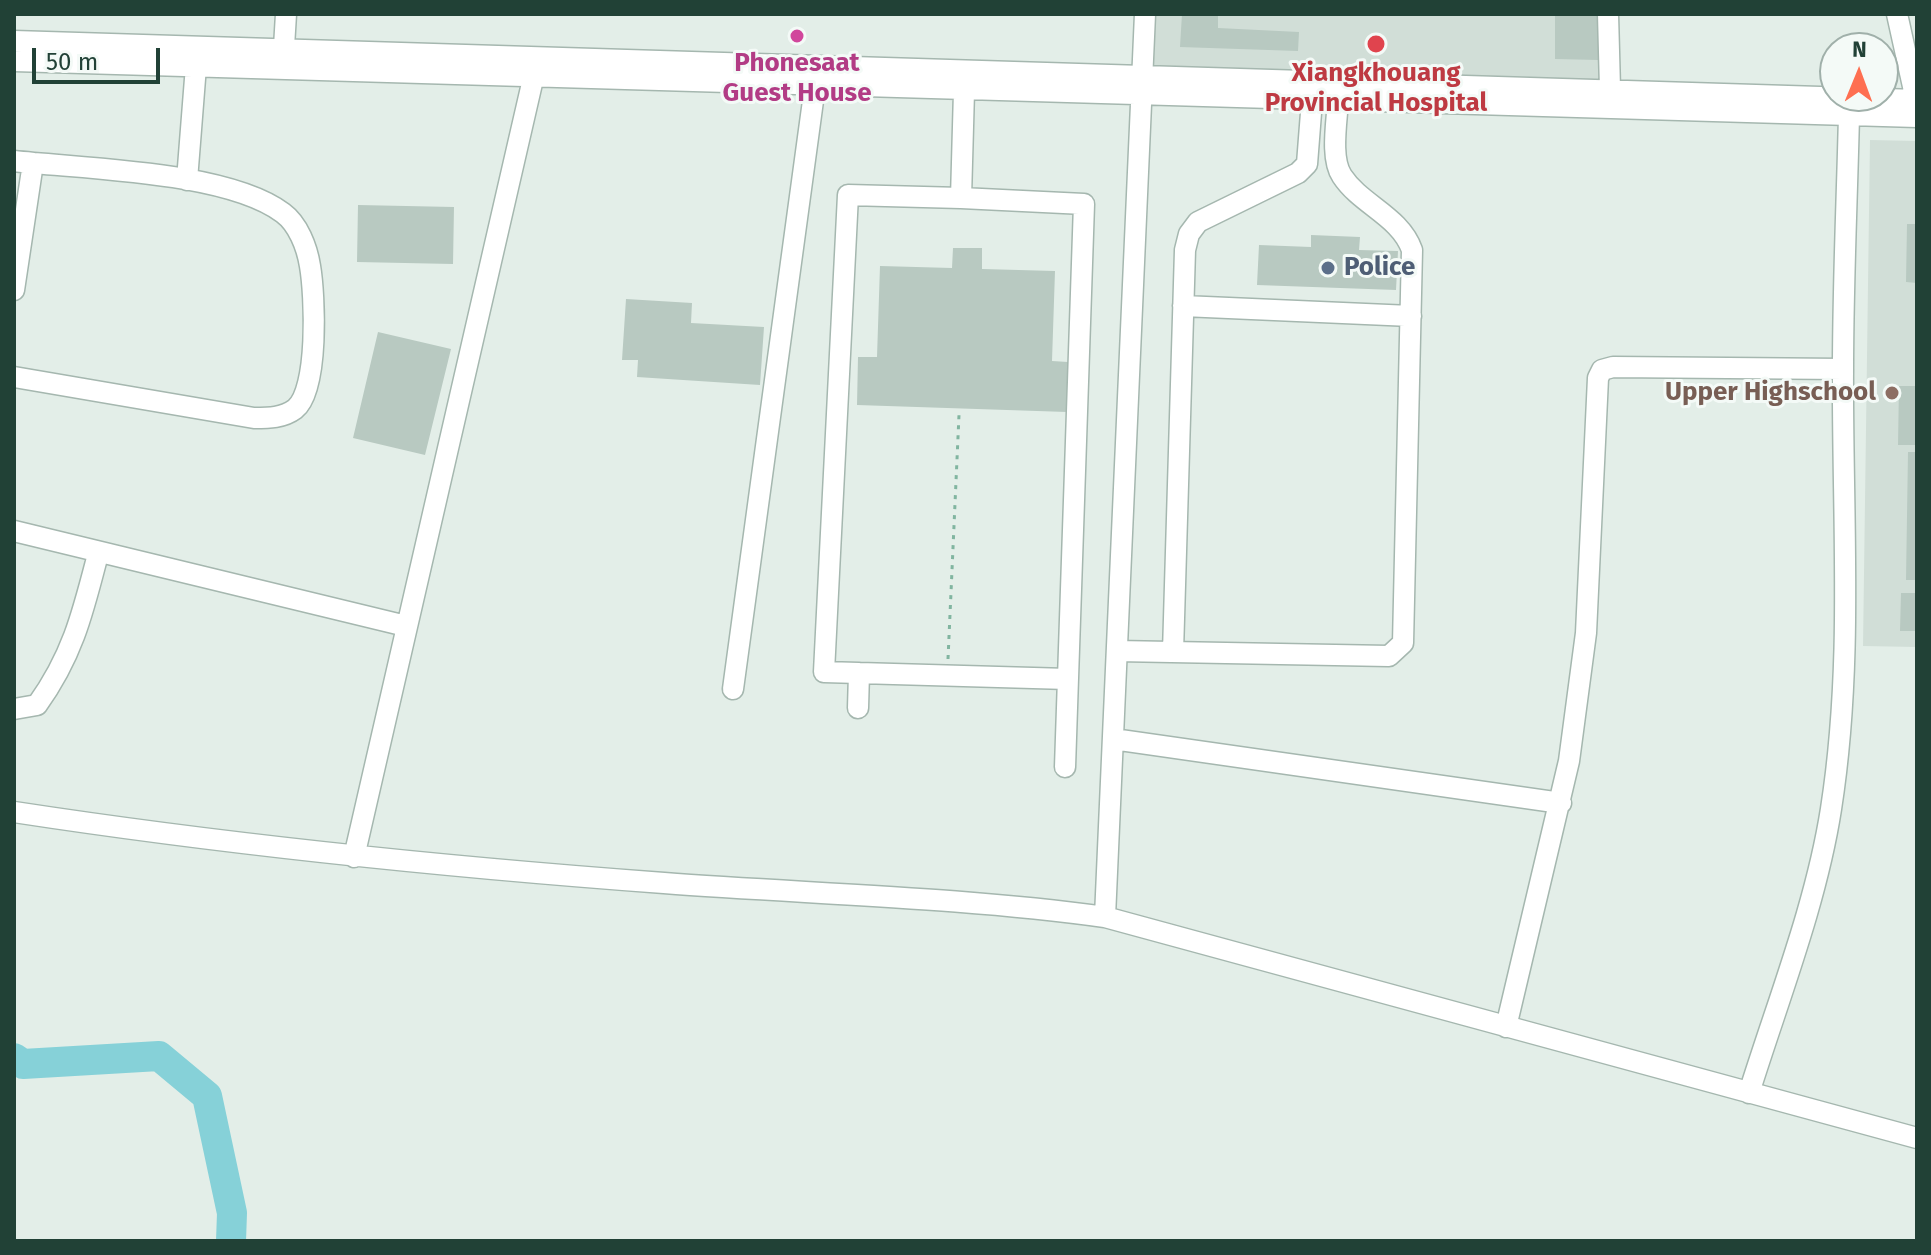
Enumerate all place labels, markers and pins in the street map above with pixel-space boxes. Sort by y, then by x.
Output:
marker: Phonesaat Guest House [788,27,806,45]
marker: Xiangkhouang Provincial Hospital [1365,33,1387,55]
place label: Phonesaat Guest House [722,48,872,110]
place label: Xiangkhouang Provincial Hospital [1265,58,1487,120]
place label: Police [1344,252,1415,284]
marker: Police [1319,259,1337,277]
place label: Upper Highschool [1665,377,1876,409]
marker: Upper Highschool [1883,384,1901,402]

